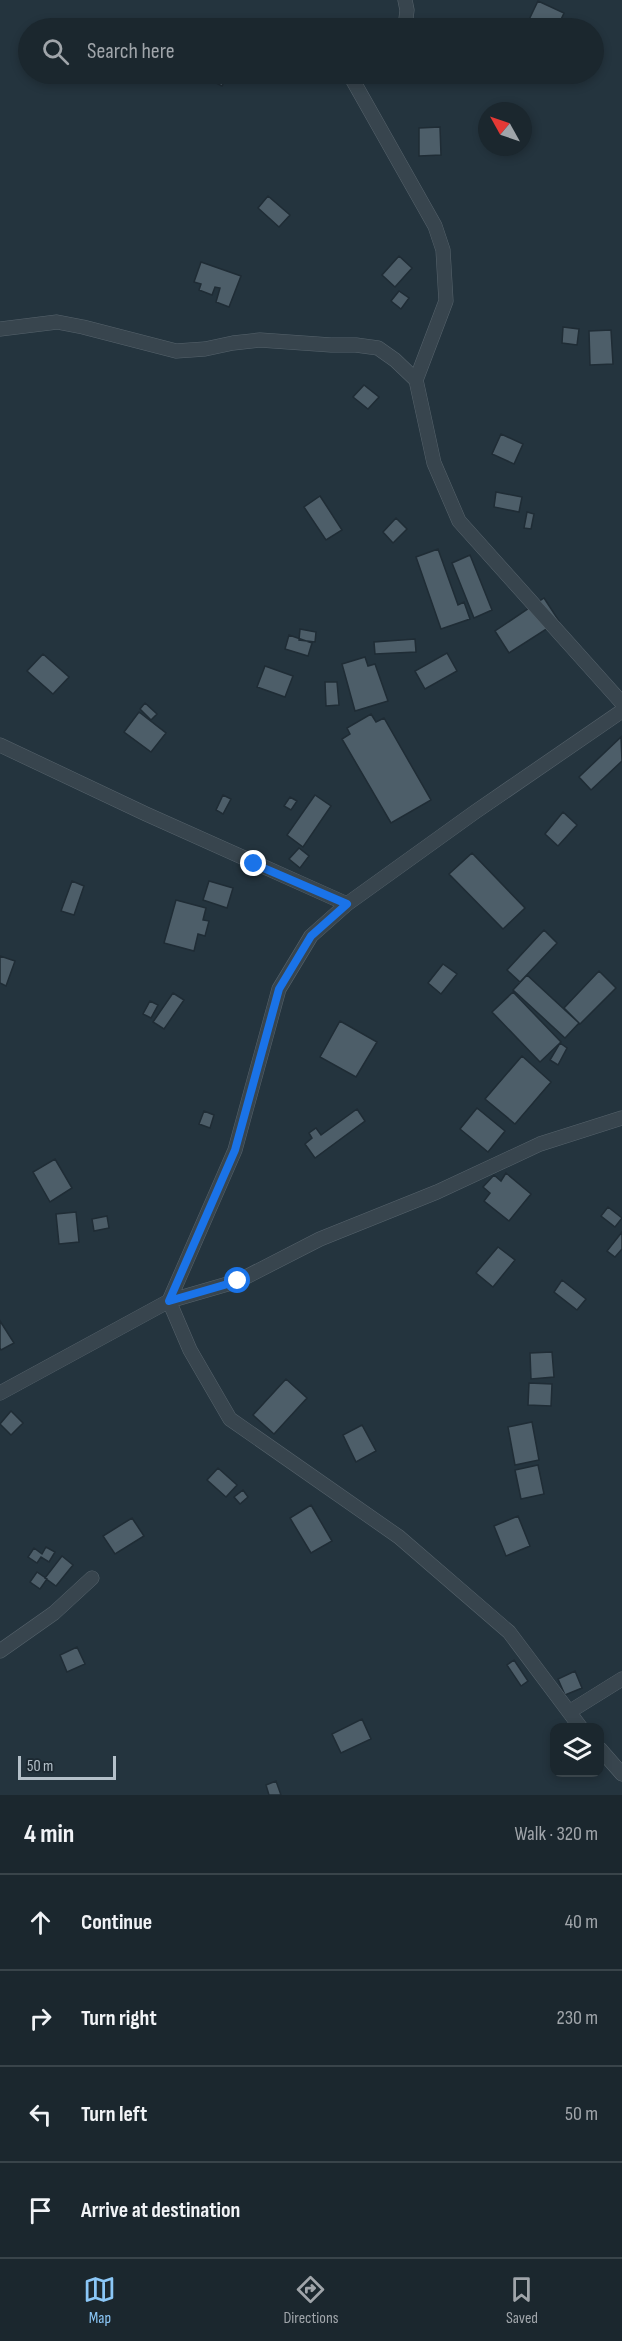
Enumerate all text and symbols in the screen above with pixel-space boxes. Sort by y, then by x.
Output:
search box [18,18,604,84]
icon: search [39,35,72,68]
text: Search here [87,38,174,65]
north arrow [478,102,532,156]
route end [240,850,266,876]
route start [224,1267,250,1293]
map controls [550,1723,604,1777]
button: layers [550,1723,604,1777]
scale bar [18,1753,116,1780]
text: 50 m [27,1757,53,1776]
text: 4 min [24,1819,74,1850]
text: Walk · 320 m [515,1822,598,1846]
icon: ahead [24,1906,57,1939]
text: Continue [81,1909,152,1936]
text: 40 m [565,1910,598,1934]
icon: right [24,2002,57,2035]
text: Turn right [81,2005,157,2032]
text: 230 m [556,2006,598,2030]
icon: left [24,2098,57,2131]
text: Turn left [81,2101,147,2128]
text: 50 m [565,2102,598,2126]
icon: arrive [24,2194,57,2227]
text: Arrive at destination [81,2197,240,2224]
tab: Map [83,2273,116,2328]
tab: Directions [283,2273,338,2328]
tab: Saved [505,2273,538,2328]

